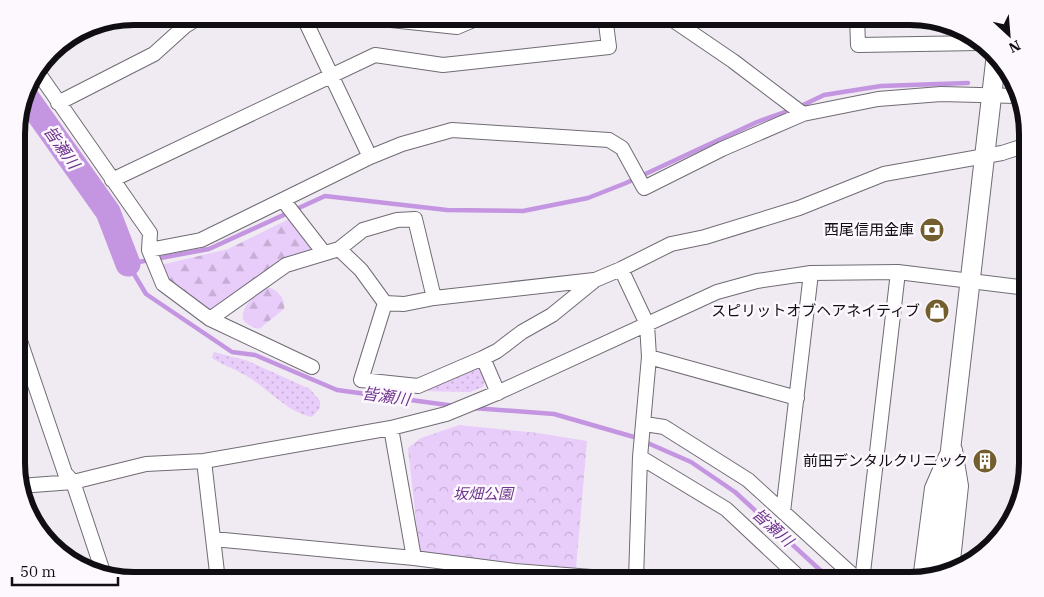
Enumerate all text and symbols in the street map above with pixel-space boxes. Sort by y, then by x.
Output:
north arrow [984,10,1034,60]
text: N [1006,36,1024,57]
water label: 皆瀬川 [40,122,85,174]
bank icon: 西尾信用金庫 [919,217,945,243]
place label: 西尾信用金庫 [824,220,914,239]
shop icon: スピリットオブヘアネイティブ [924,298,950,324]
place label: スピリットオブヘアネイティブ [711,301,920,320]
water label: 皆瀬川 [361,383,413,410]
building icon: 前田デンタルクリニック [972,448,998,474]
place label: 前田デンタルクリニック [803,451,968,470]
park label: 坂畑公園 [453,484,515,503]
water label: 皆瀬川 [748,504,799,552]
scale bar [12,554,119,586]
text: 50 m [20,562,56,581]

